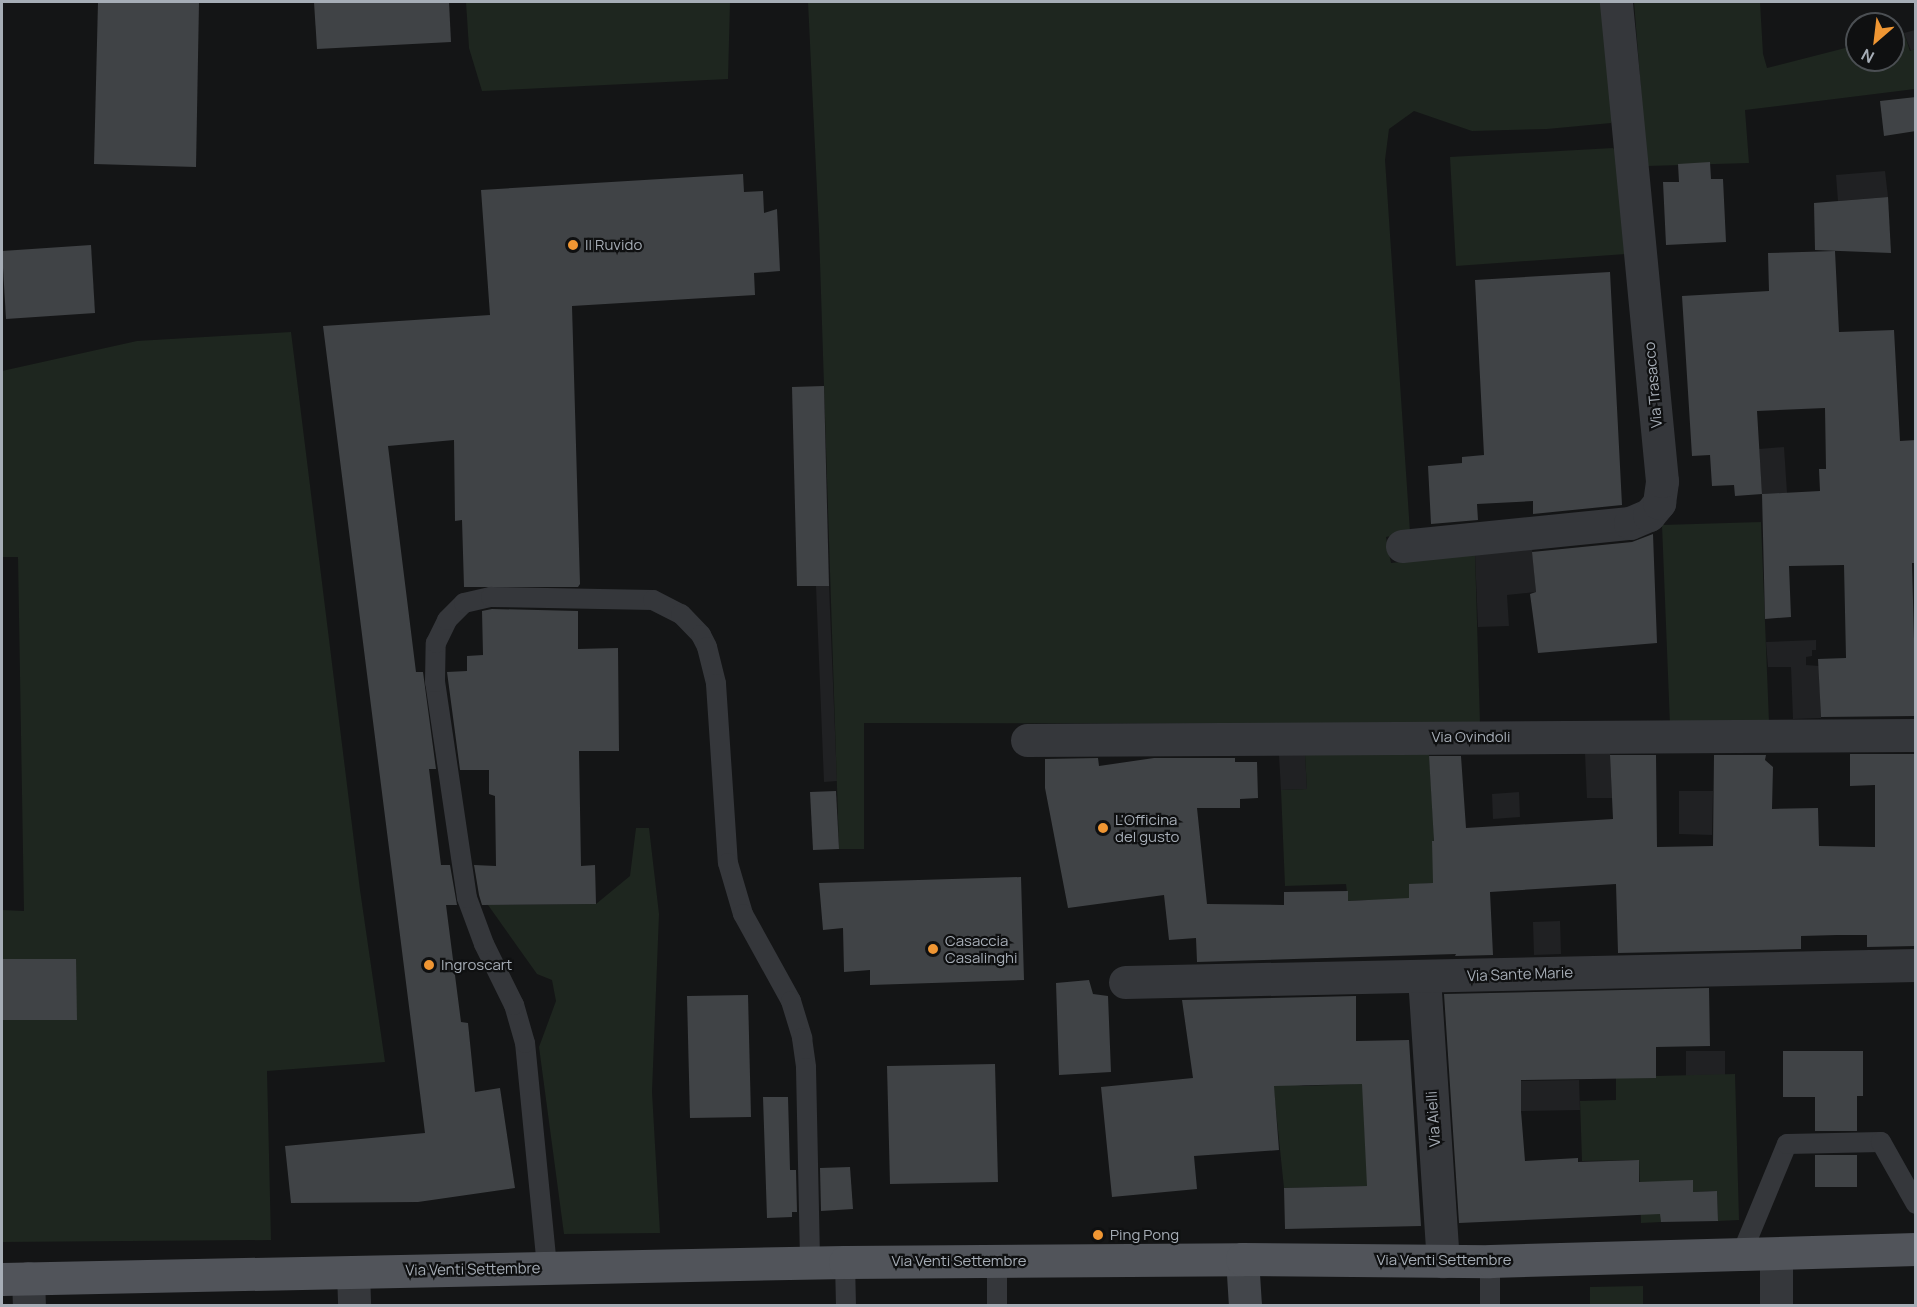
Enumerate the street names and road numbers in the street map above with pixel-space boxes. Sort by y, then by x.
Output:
street label: Via Trasacco [1640,341,1666,429]
street label: Via Ovindoli [1431,728,1511,746]
street label: Via Sante Marie [1467,963,1573,985]
street label: Via Aielli [1422,1091,1444,1147]
street label: Via Venti Settembre [1376,1251,1512,1269]
street label: Via Venti Settembre [891,1252,1027,1270]
street label: Via Venti Settembre [405,1259,541,1279]

